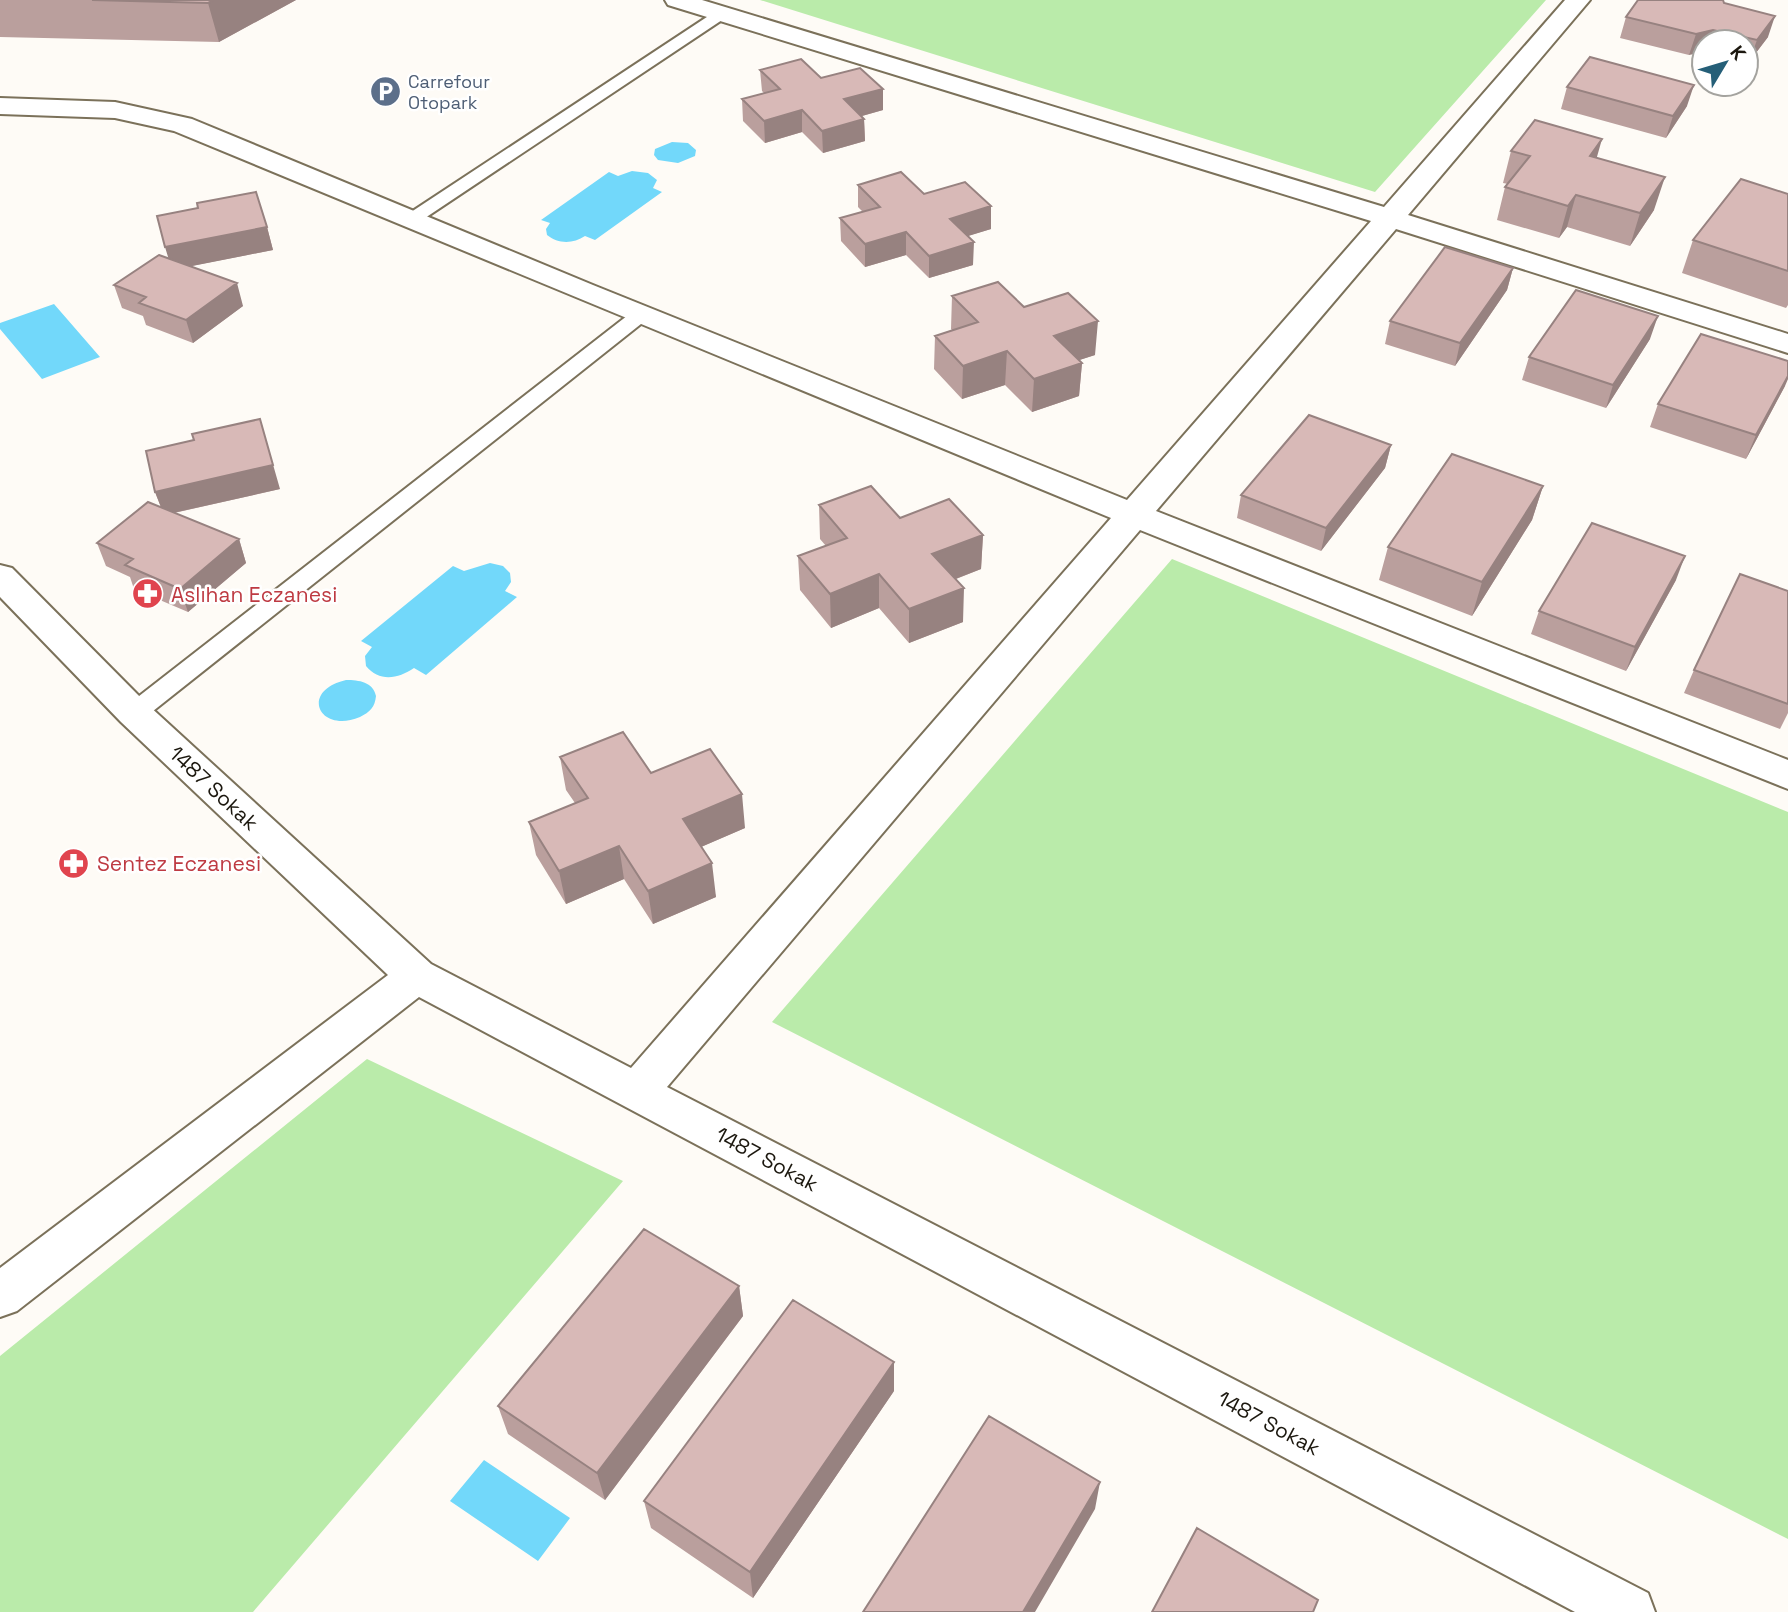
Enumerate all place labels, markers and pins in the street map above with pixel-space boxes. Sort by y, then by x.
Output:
place label: Carrefour Otopark [408,70,490,114]
parking icon: Carrefour Otopark [368,74,402,108]
pharmacy icon: Aslıhan Eczanesi [131,577,165,611]
place label: Aslıhan Eczanesi [171,581,337,608]
pharmacy icon: Sentez Eczanesi [57,846,91,880]
place label: Sentez Eczanesi [97,850,261,877]

